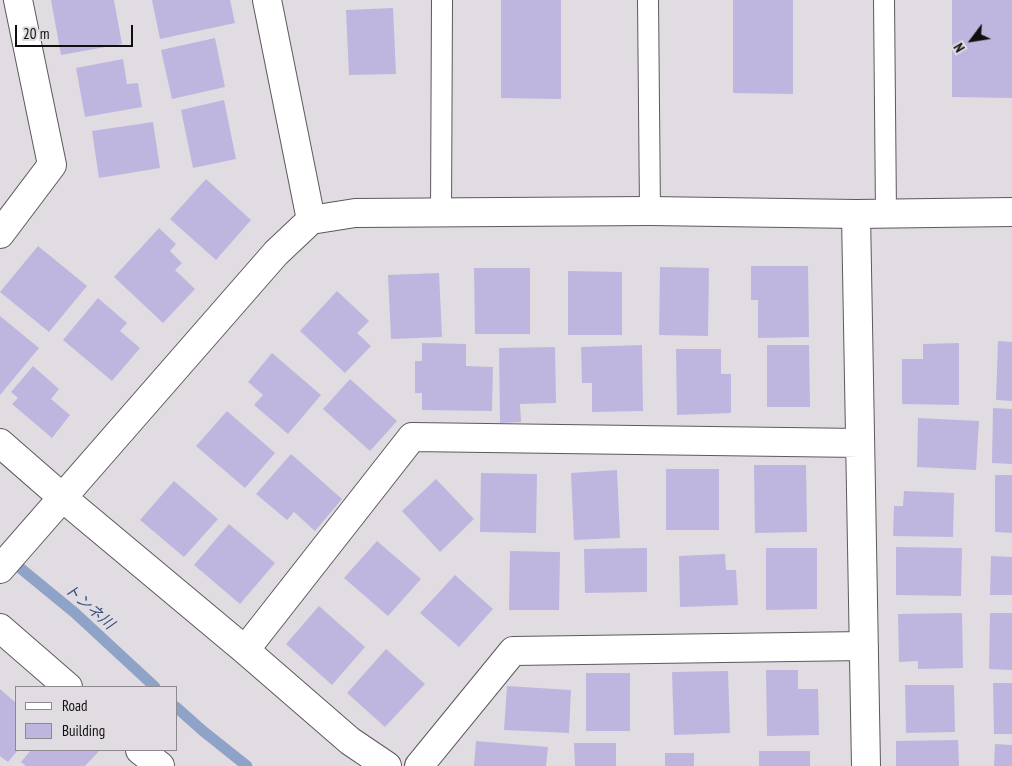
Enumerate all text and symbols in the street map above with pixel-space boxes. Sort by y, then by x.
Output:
scale bar [18,15,135,47]
north arrow [947,15,997,65]
text: 20 m [23,24,49,43]
text: N [949,40,969,56]
water label: トンネ川 [60,581,118,633]
legend [15,686,178,751]
text: Road [62,696,88,715]
text: Building [62,721,105,740]

